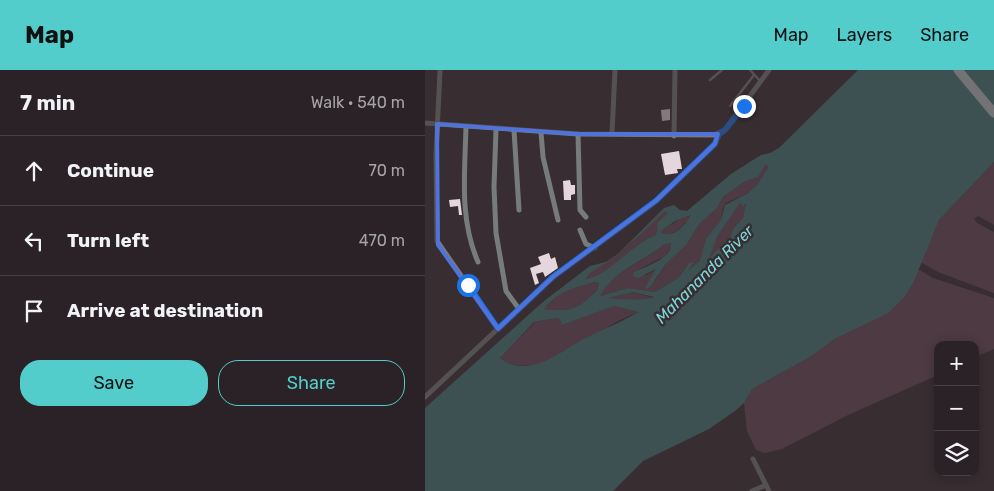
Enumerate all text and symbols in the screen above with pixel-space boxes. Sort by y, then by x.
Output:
text: Map [25,21,74,49]
text: Map [774,24,809,46]
text: Layers [837,24,892,46]
text: Share [920,24,969,46]
text: 7 min [20,90,75,115]
text: Walk · 540 m [311,93,405,112]
route end [733,95,756,118]
icon: ahead [20,157,48,185]
text: Continue [67,159,154,182]
text: 70 m [368,161,405,180]
water label: Mahananda River [651,221,758,327]
icon: left [20,227,48,255]
text: Turn left [67,229,149,252]
text: 470 m [359,231,405,250]
route start [457,274,480,297]
icon: arrive [20,297,48,325]
text: Arrive at destination [67,299,263,322]
map controls [934,341,979,476]
button: + [934,341,979,386]
button: Save [20,360,208,406]
button: Share [218,360,405,406]
button: − [934,386,979,431]
button: layers [934,431,979,476]

